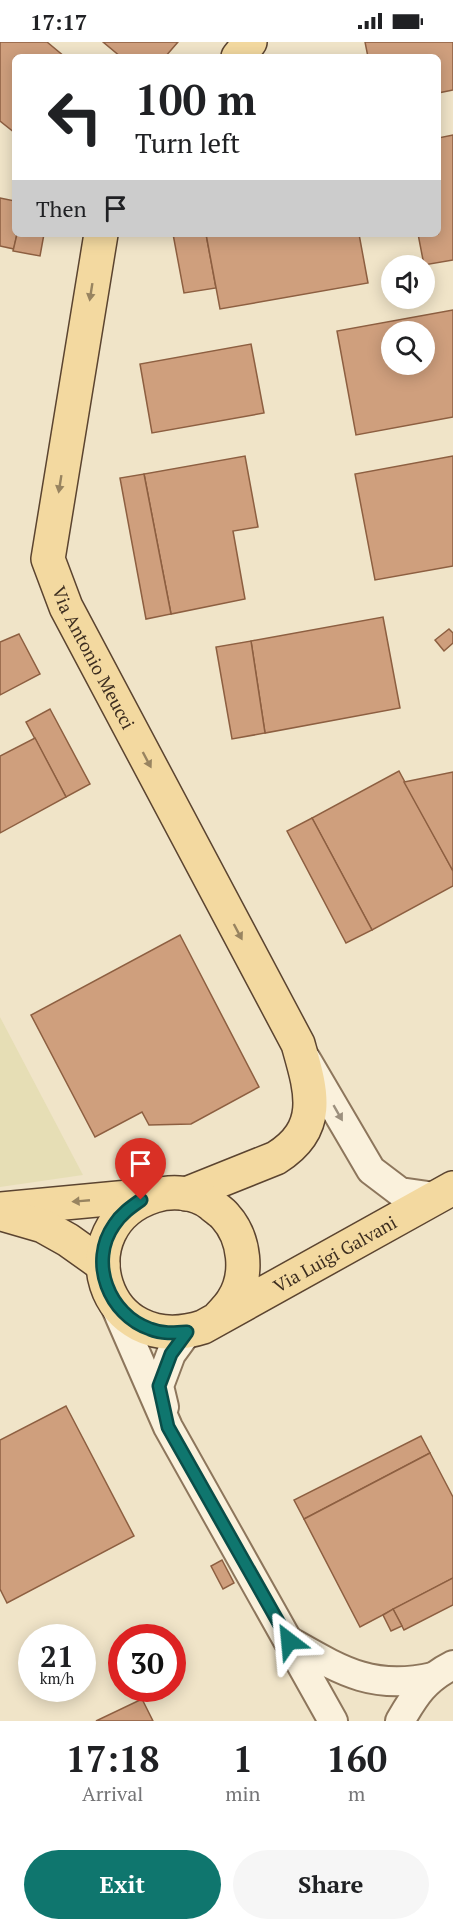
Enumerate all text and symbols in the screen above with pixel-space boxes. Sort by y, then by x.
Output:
text: 17:17 [30,7,87,36]
text: 100 m [135,71,256,127]
icon: left [36,78,114,156]
text: Turn left [135,125,240,161]
icon: arrive [99,192,132,225]
text: Then [36,194,87,223]
map controls [381,255,435,375]
button: sound [381,255,435,309]
one-way arrow [86,282,95,301]
button: search [381,321,435,375]
one-way arrow [56,475,65,494]
street label: Via Antonio Meucci [47,583,141,733]
one-way arrow [142,752,152,769]
one-way arrow [233,923,243,941]
one-way arrow [333,1105,343,1122]
pin [115,1138,166,1200]
icon: arrive [124,1147,157,1180]
one-way arrow [72,1196,91,1206]
street label: Via Luigi Galvani [269,1210,401,1298]
position arrow [257,1609,321,1673]
speed limit sign: 30 [108,1624,186,1702]
text: 21 [40,1636,74,1676]
text: km/h [40,1668,74,1688]
text: 17:18 [66,1735,159,1782]
text: 1 [233,1735,253,1782]
text: 160 [326,1735,387,1782]
text: Arrival [82,1780,143,1807]
text: min [225,1780,260,1807]
text: m [348,1780,365,1807]
button: Exit [24,1850,221,1919]
button: Share [233,1850,429,1919]

